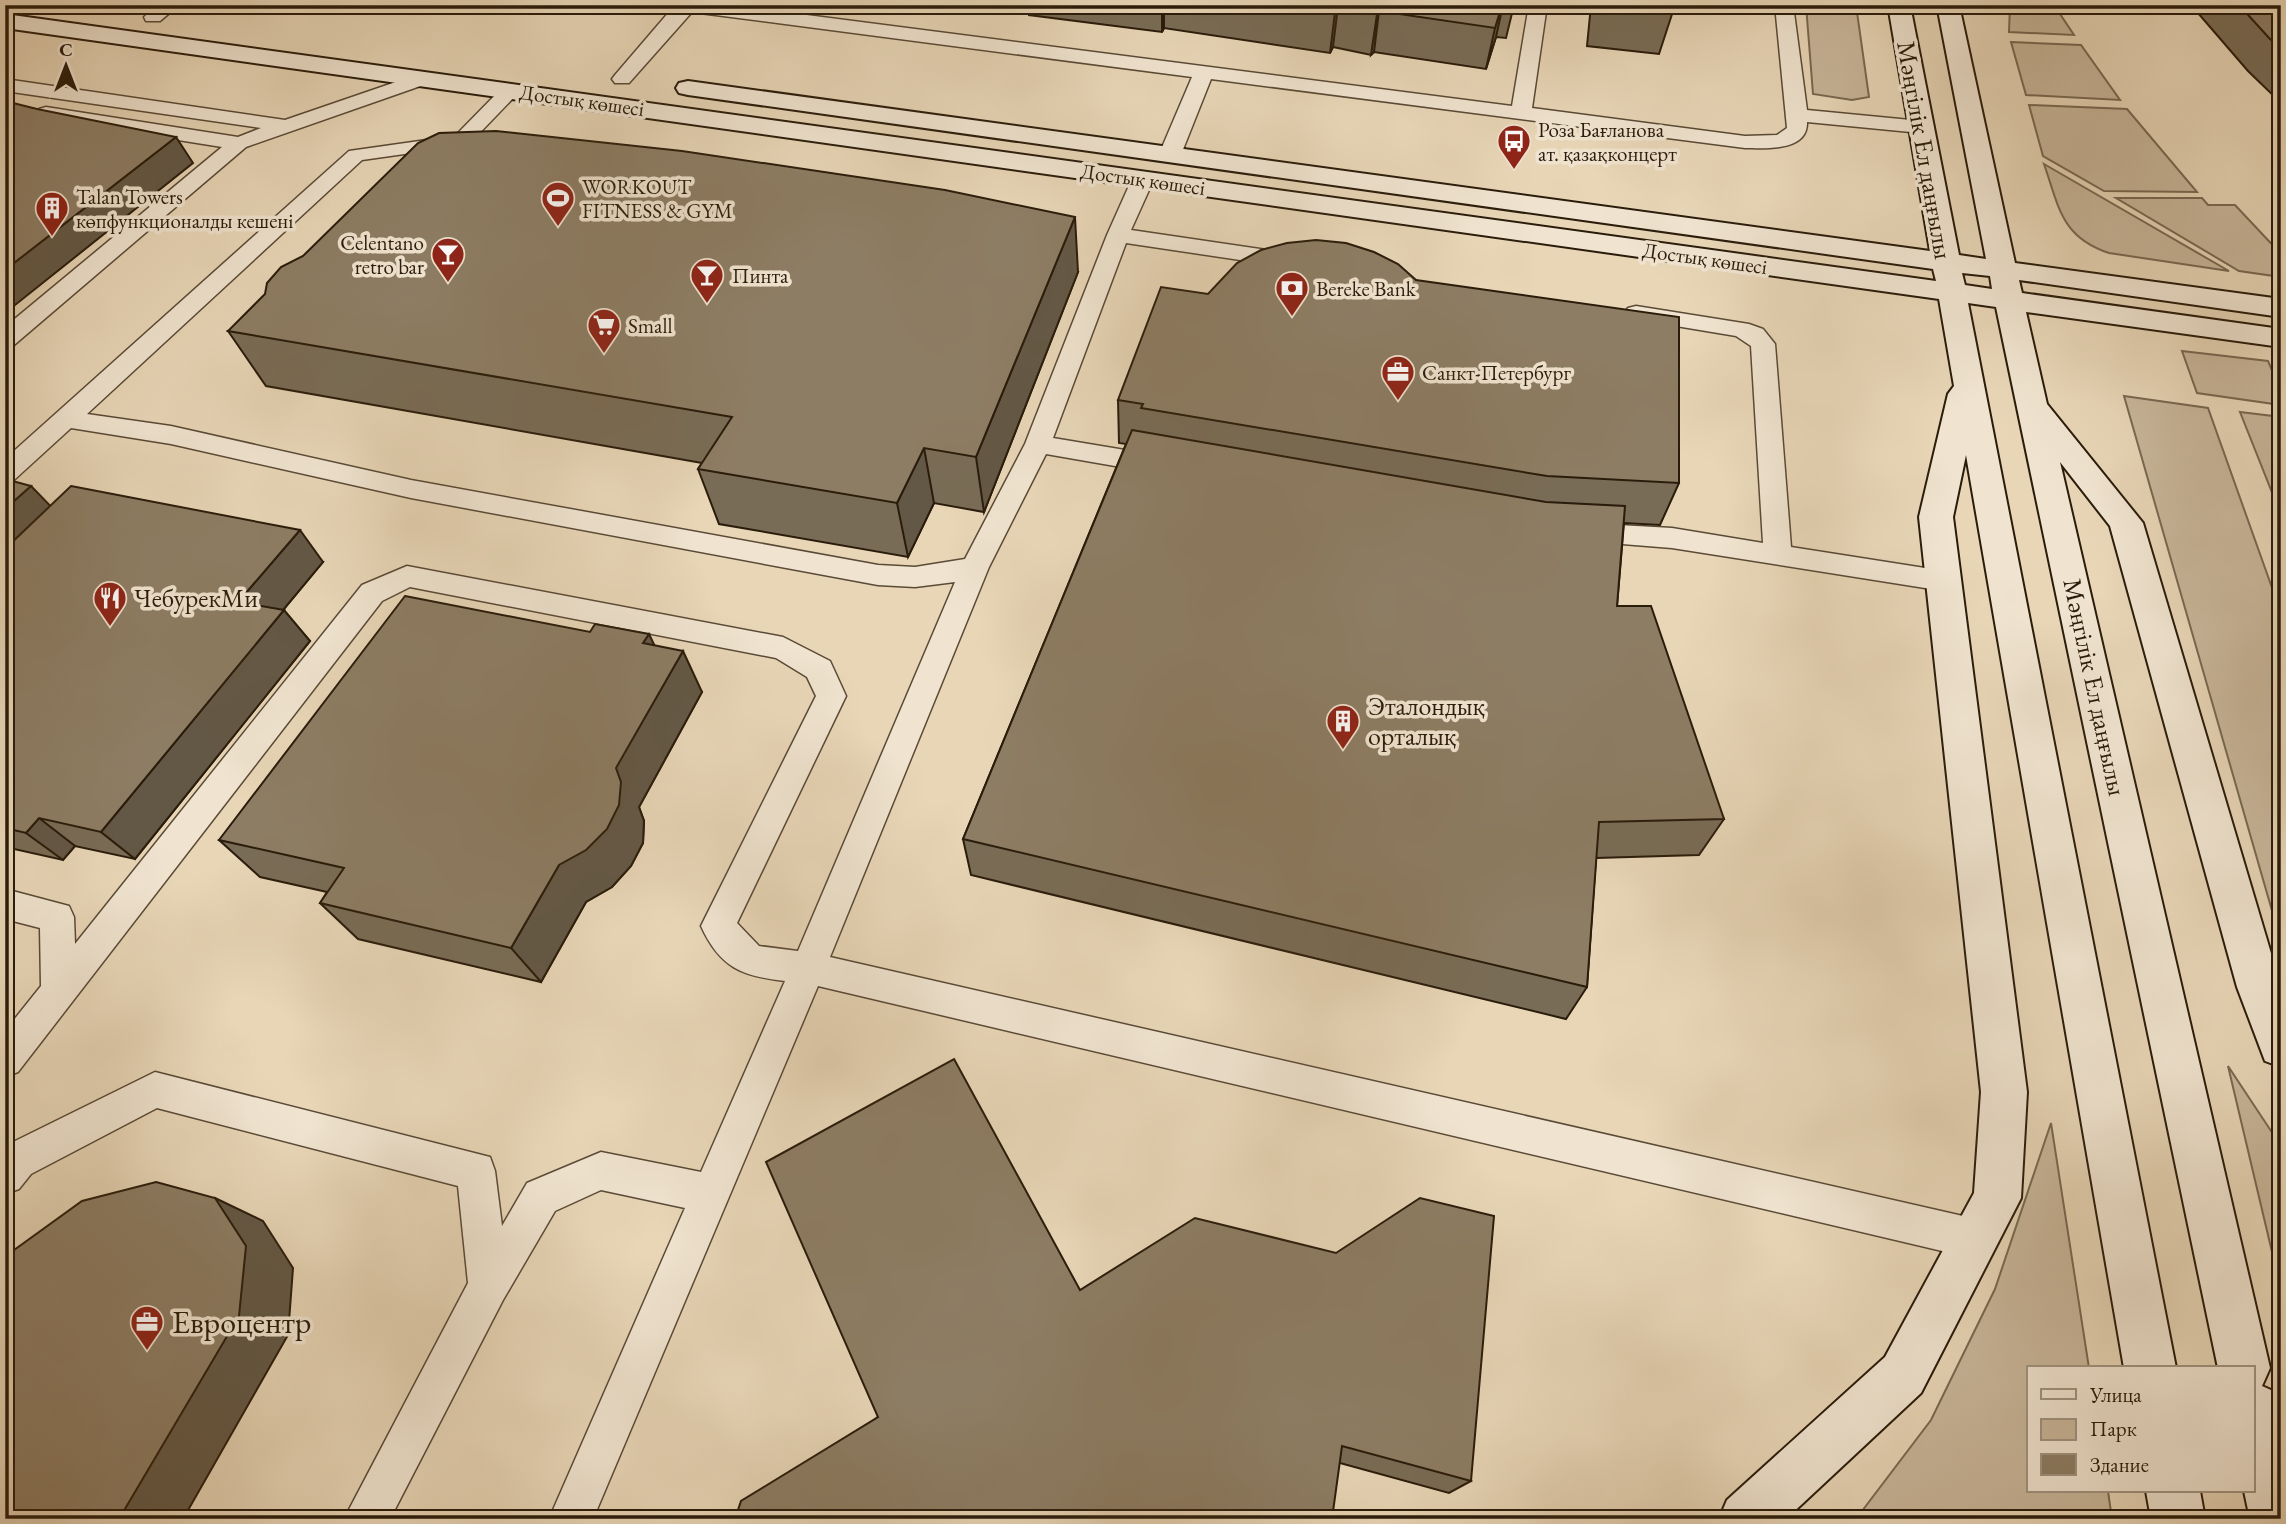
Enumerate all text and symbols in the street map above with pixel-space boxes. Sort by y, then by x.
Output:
north arrow [32,32,102,102]
text: С [59,37,73,62]
street label: Мәңгілік Ел даңғылы [1889,38,1961,262]
street label: Достық көшесі [518,78,646,122]
place label: Роза Бағланова ат. қазақконцерт [1538,116,1677,167]
bus stop icon: Роза Бағланова ат. қазақконцерт [1495,122,1533,171]
street label: Достық көшесі [1079,157,1207,201]
place label: WORKOUT FITNESS & GYM [582,173,733,224]
sports icon: WORKOUT FITNESS & GYM [539,179,577,228]
place label: Talan Towers көпфункционалды кешені [76,183,293,234]
building icon: Talan Towers көпфункционалды кешені [33,189,71,238]
place label: Celentano retro bar [340,229,424,280]
bar icon: Celentano retro bar [429,235,467,284]
street label: Достық көшесі [1641,236,1769,280]
bar icon: Пинта [688,256,726,305]
place label: Пинта [732,262,789,289]
bank icon: Bereke Bank [1273,269,1311,318]
place label: Bereke Bank [1316,275,1417,302]
supermarket icon: Small [585,306,623,355]
place label: Small [628,312,673,339]
office icon: Санкт-Петербург [1379,353,1417,402]
place label: Санкт-Петербург [1422,359,1571,386]
street label: Мәңгілік Ел даңғылы [2055,575,2135,799]
restaurant icon: ЧебурекМи [91,579,129,628]
place label: ЧебурекМи [134,581,258,615]
place label: Эталондық орталық [1368,689,1486,753]
building icon: Эталондық орталық [1324,702,1362,751]
place label: Евроцентр [172,1301,311,1343]
office icon: Евроцентр [128,1303,166,1352]
legend [2027,1366,2254,1492]
text: Улица [2089,1381,2142,1408]
text: Парк [2090,1415,2137,1442]
text: Здание [2090,1451,2149,1478]

